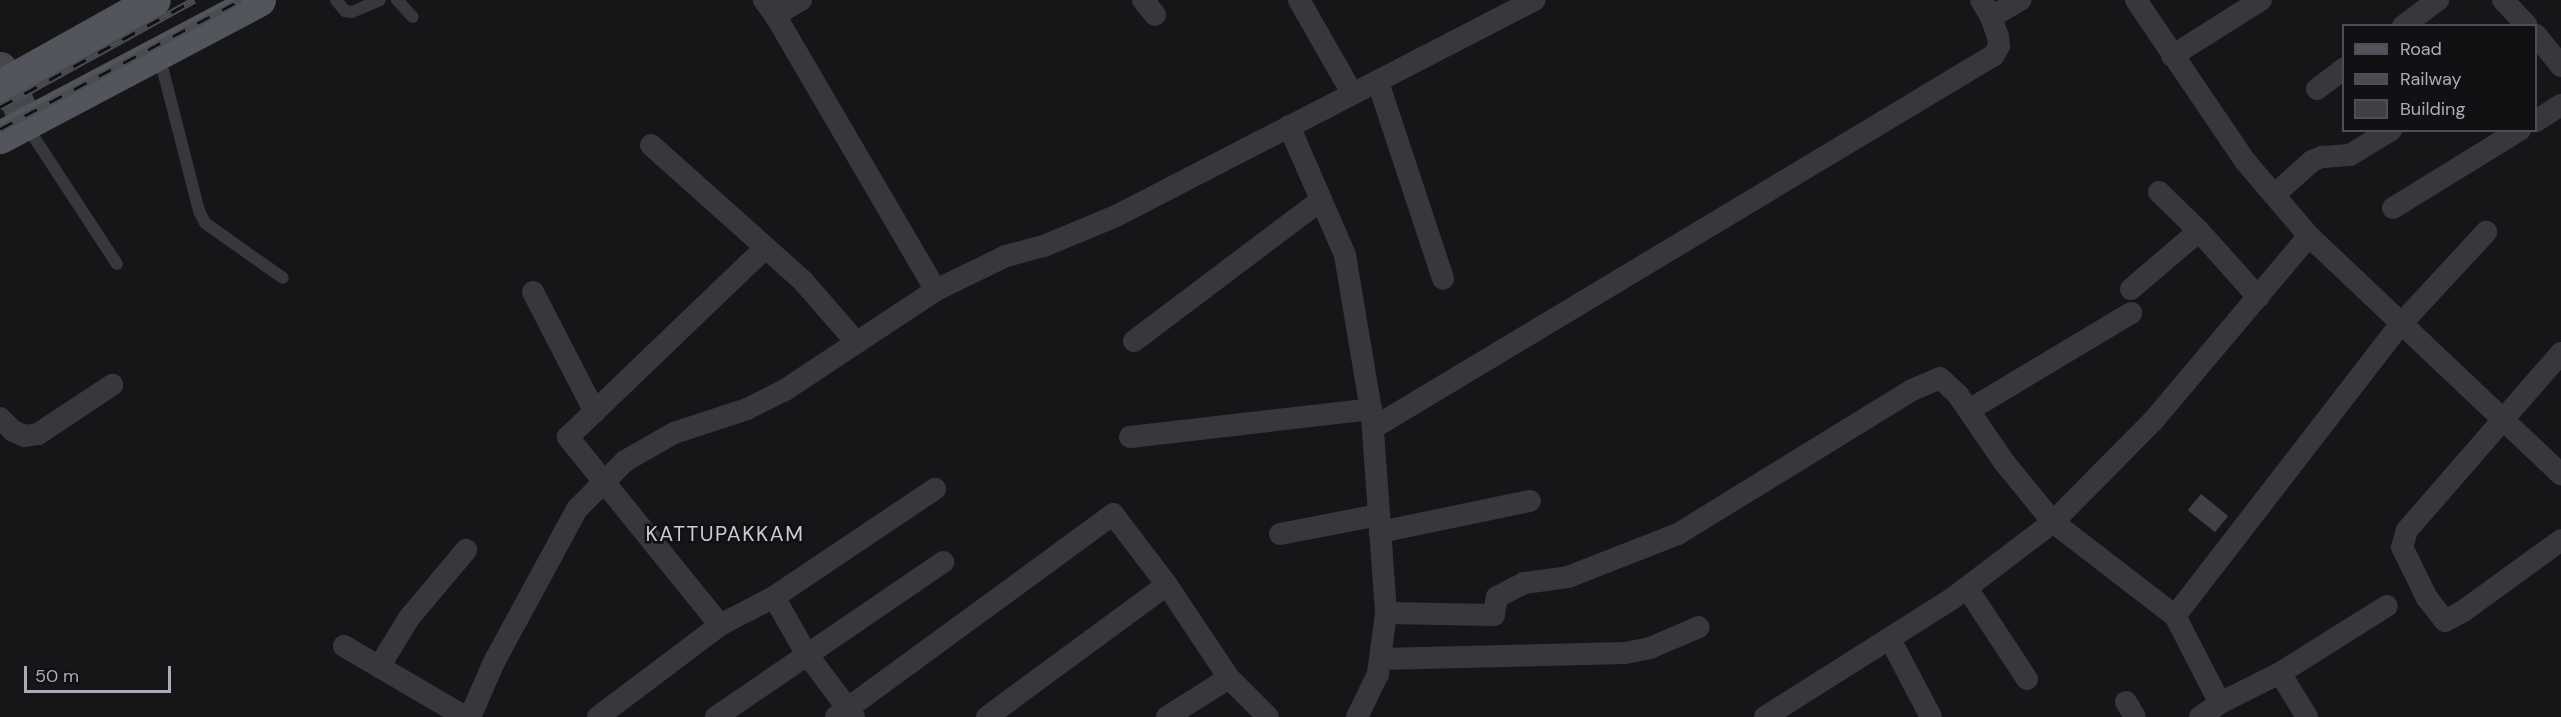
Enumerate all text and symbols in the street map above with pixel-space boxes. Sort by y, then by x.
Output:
legend [2342,24,2537,132]
text: Road [2400,37,2442,61]
text: Railway [2400,67,2462,91]
text: Building [2400,97,2465,121]
district label: KATTUPAKKAM [646,521,804,547]
scale bar [27,654,174,692]
text: 50 m [35,664,79,688]

